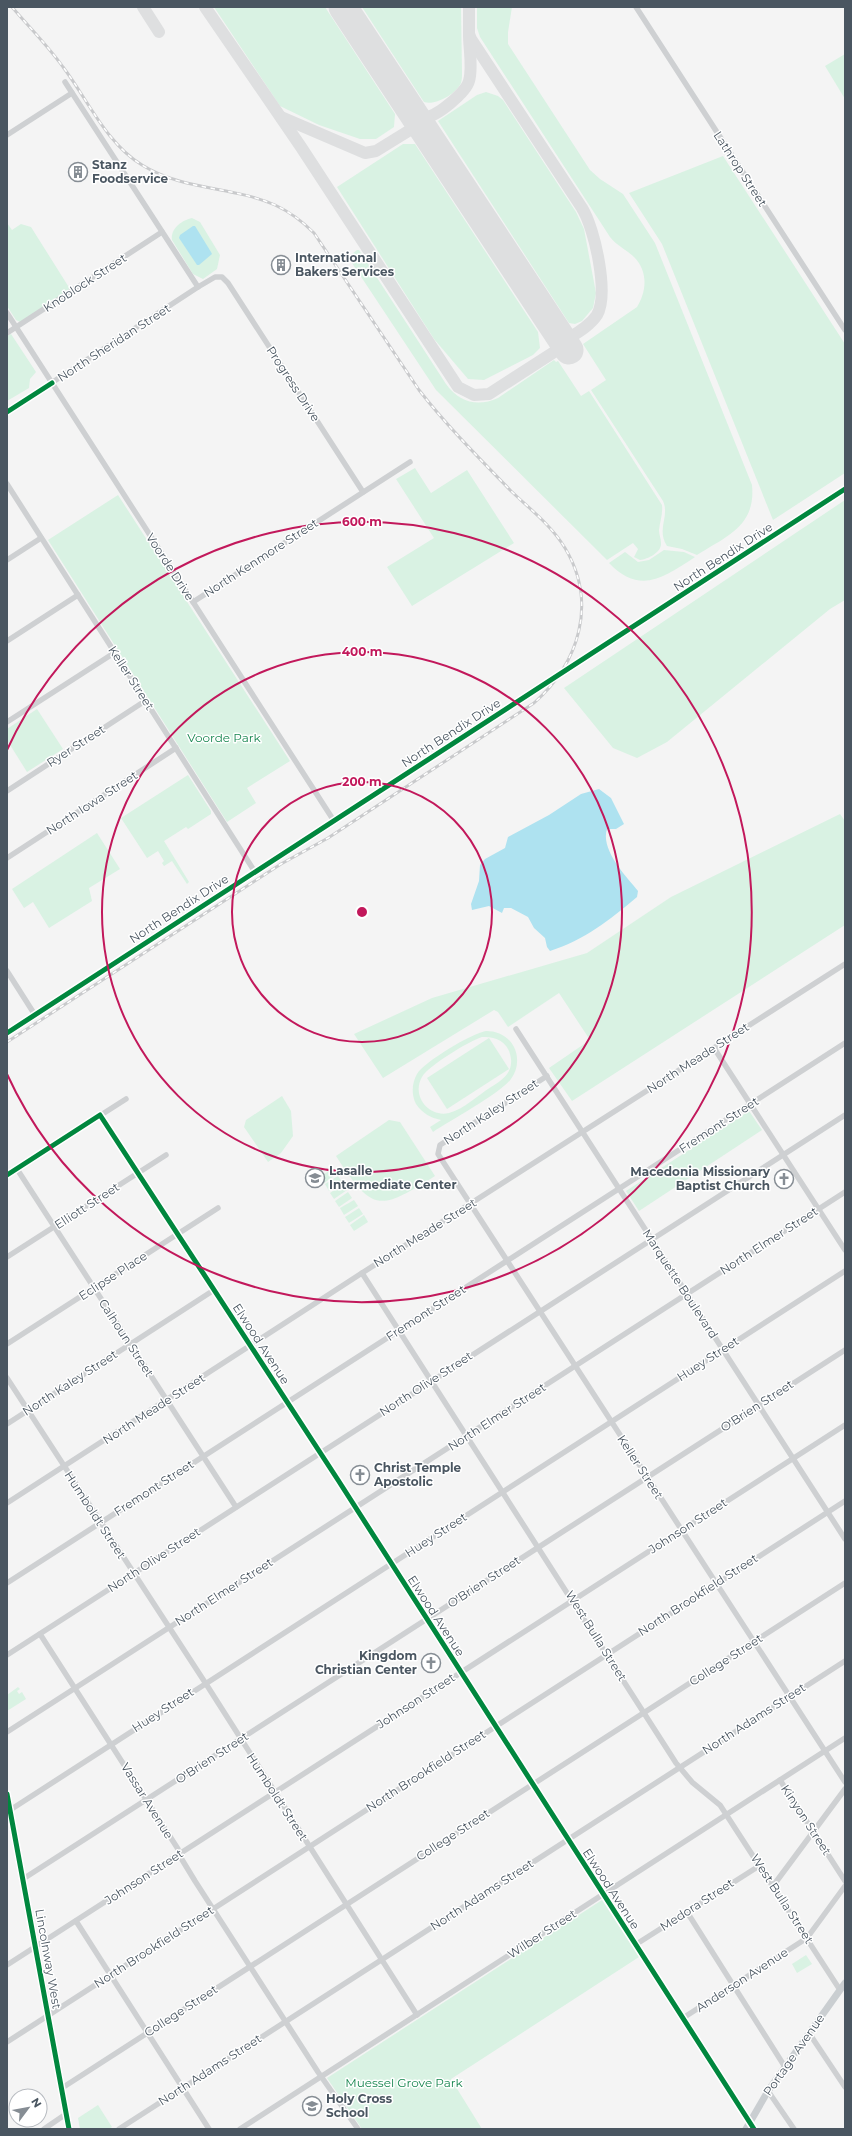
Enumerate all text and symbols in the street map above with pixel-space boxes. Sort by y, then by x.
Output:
street label: Lathrop Street [710,128,770,209]
place label: Stanz Foodservice [92,157,169,186]
building icon: Stanz Foodservice [67,161,89,183]
street label: Knoblock Street [40,250,129,315]
place label: International Bakers Services [295,250,395,279]
building icon: International Bakers Services [270,254,292,276]
street label: North Sheridan Street [54,300,173,385]
street label: Progress Drive [263,343,323,424]
text: 600 m [342,514,382,529]
street label: North Kenmore Street [201,515,321,600]
street label: North Bendix Drive [670,519,775,594]
street label: Voorde Drive [143,530,198,603]
street label: Keller Street [105,643,158,713]
text: 400 m [342,644,382,659]
street label: North Bendix Drive [398,695,503,770]
street label: Ryer Street [44,721,108,770]
park label: Voorde Park [187,730,261,745]
street label: North Iowa Street [43,767,140,838]
text: 200 m [342,774,382,789]
street label: North Bendix Drive [126,871,231,946]
centre of rings [355,905,369,919]
street label: North Meade Street [644,1019,752,1096]
street label: North Kaley Street [440,1075,541,1148]
street label: Fremont Street [676,1093,762,1156]
place label: Lasalle Intermediate Center [329,1163,457,1192]
place label: Macedonia Missionary Baptist Church [630,1164,771,1193]
school or university icon: Lasalle Intermediate Center [304,1167,326,1189]
church icon: Macedonia Missionary Baptist Church [773,1168,795,1190]
street label: Elliott Street [52,1179,122,1232]
street label: North Meade Street [370,1195,479,1270]
street label: North Elmer Street [717,1203,821,1278]
street label: Marquette Boulevard [639,1226,721,1341]
street label: Eclipse Place [76,1248,150,1303]
street label: Fremont Street [383,1281,469,1344]
street label: Calhoun Street [96,1296,157,1380]
street label: Elwood Avenue [230,1301,293,1387]
street label: Huey Street [674,1333,742,1384]
street label: North Kaley Street [19,1346,120,1419]
street label: North Olive Street [376,1348,475,1419]
street label: North Meade Street [100,1370,208,1447]
street label: O'Brien Street [717,1376,796,1435]
street label: North Elmer Street [445,1379,549,1454]
street label: Keller Street [614,1432,667,1502]
street label: Fremont Street [111,1456,197,1519]
place label: Christ Temple Apostolic [373,1460,462,1489]
church icon: Christ Temple Apostolic [349,1464,371,1486]
street label: Humboldt Street [61,1468,129,1562]
street label: Johnson Street [645,1495,730,1557]
street label: Huey Street [402,1509,470,1560]
street label: North Olive Street [104,1524,203,1595]
street label: North Brookfield Street [635,1550,760,1639]
street label: O'Brien Street [444,1552,523,1611]
street label: North Elmer Street [172,1554,276,1629]
street label: Elwood Avenue [405,1573,468,1659]
street label: West Bulla Street [563,1588,630,1684]
street label: College Street [686,1630,765,1689]
place label: Kingdom Christian Center [315,1648,417,1677]
church icon: Kingdom Christian Center [420,1652,442,1674]
street label: Johnson Street [373,1670,458,1732]
street label: North Adams Street [699,1679,808,1758]
street label: Huey Street [129,1684,197,1735]
street label: North Brookfield Street [363,1726,488,1815]
street label: O'Brien Street [172,1728,251,1787]
street label: Humboldt Street [243,1750,311,1844]
street label: Vassar Avenue [118,1760,177,1842]
street label: Kinyon Street [778,1782,835,1858]
street label: College Street [413,1805,492,1864]
street label: Johnson Street [101,1846,186,1908]
street label: Elwood Avenue [580,1846,643,1932]
street label: West Bulla Street [748,1851,817,1946]
street label: North Adams Street [427,1855,536,1934]
street label: Medora Street [657,1875,737,1934]
street label: North Brookfield Street [91,1902,216,1991]
street label: Wilber Street [504,1906,579,1961]
street label: Lincolnway West [32,1908,65,2010]
street label: Anderson Avenue [693,1944,791,2015]
street label: College Street [141,1981,220,2040]
street label: Portage Avenue [760,2011,827,2099]
street label: North Adams Street [155,2030,264,2109]
park label: Muessel Grove Park [345,2075,464,2090]
north arrow [8,2088,48,2128]
place label: Holy Cross School [326,2091,393,2120]
text: N [28,2095,45,2110]
school or university icon: Holy Cross School [301,2095,323,2117]

